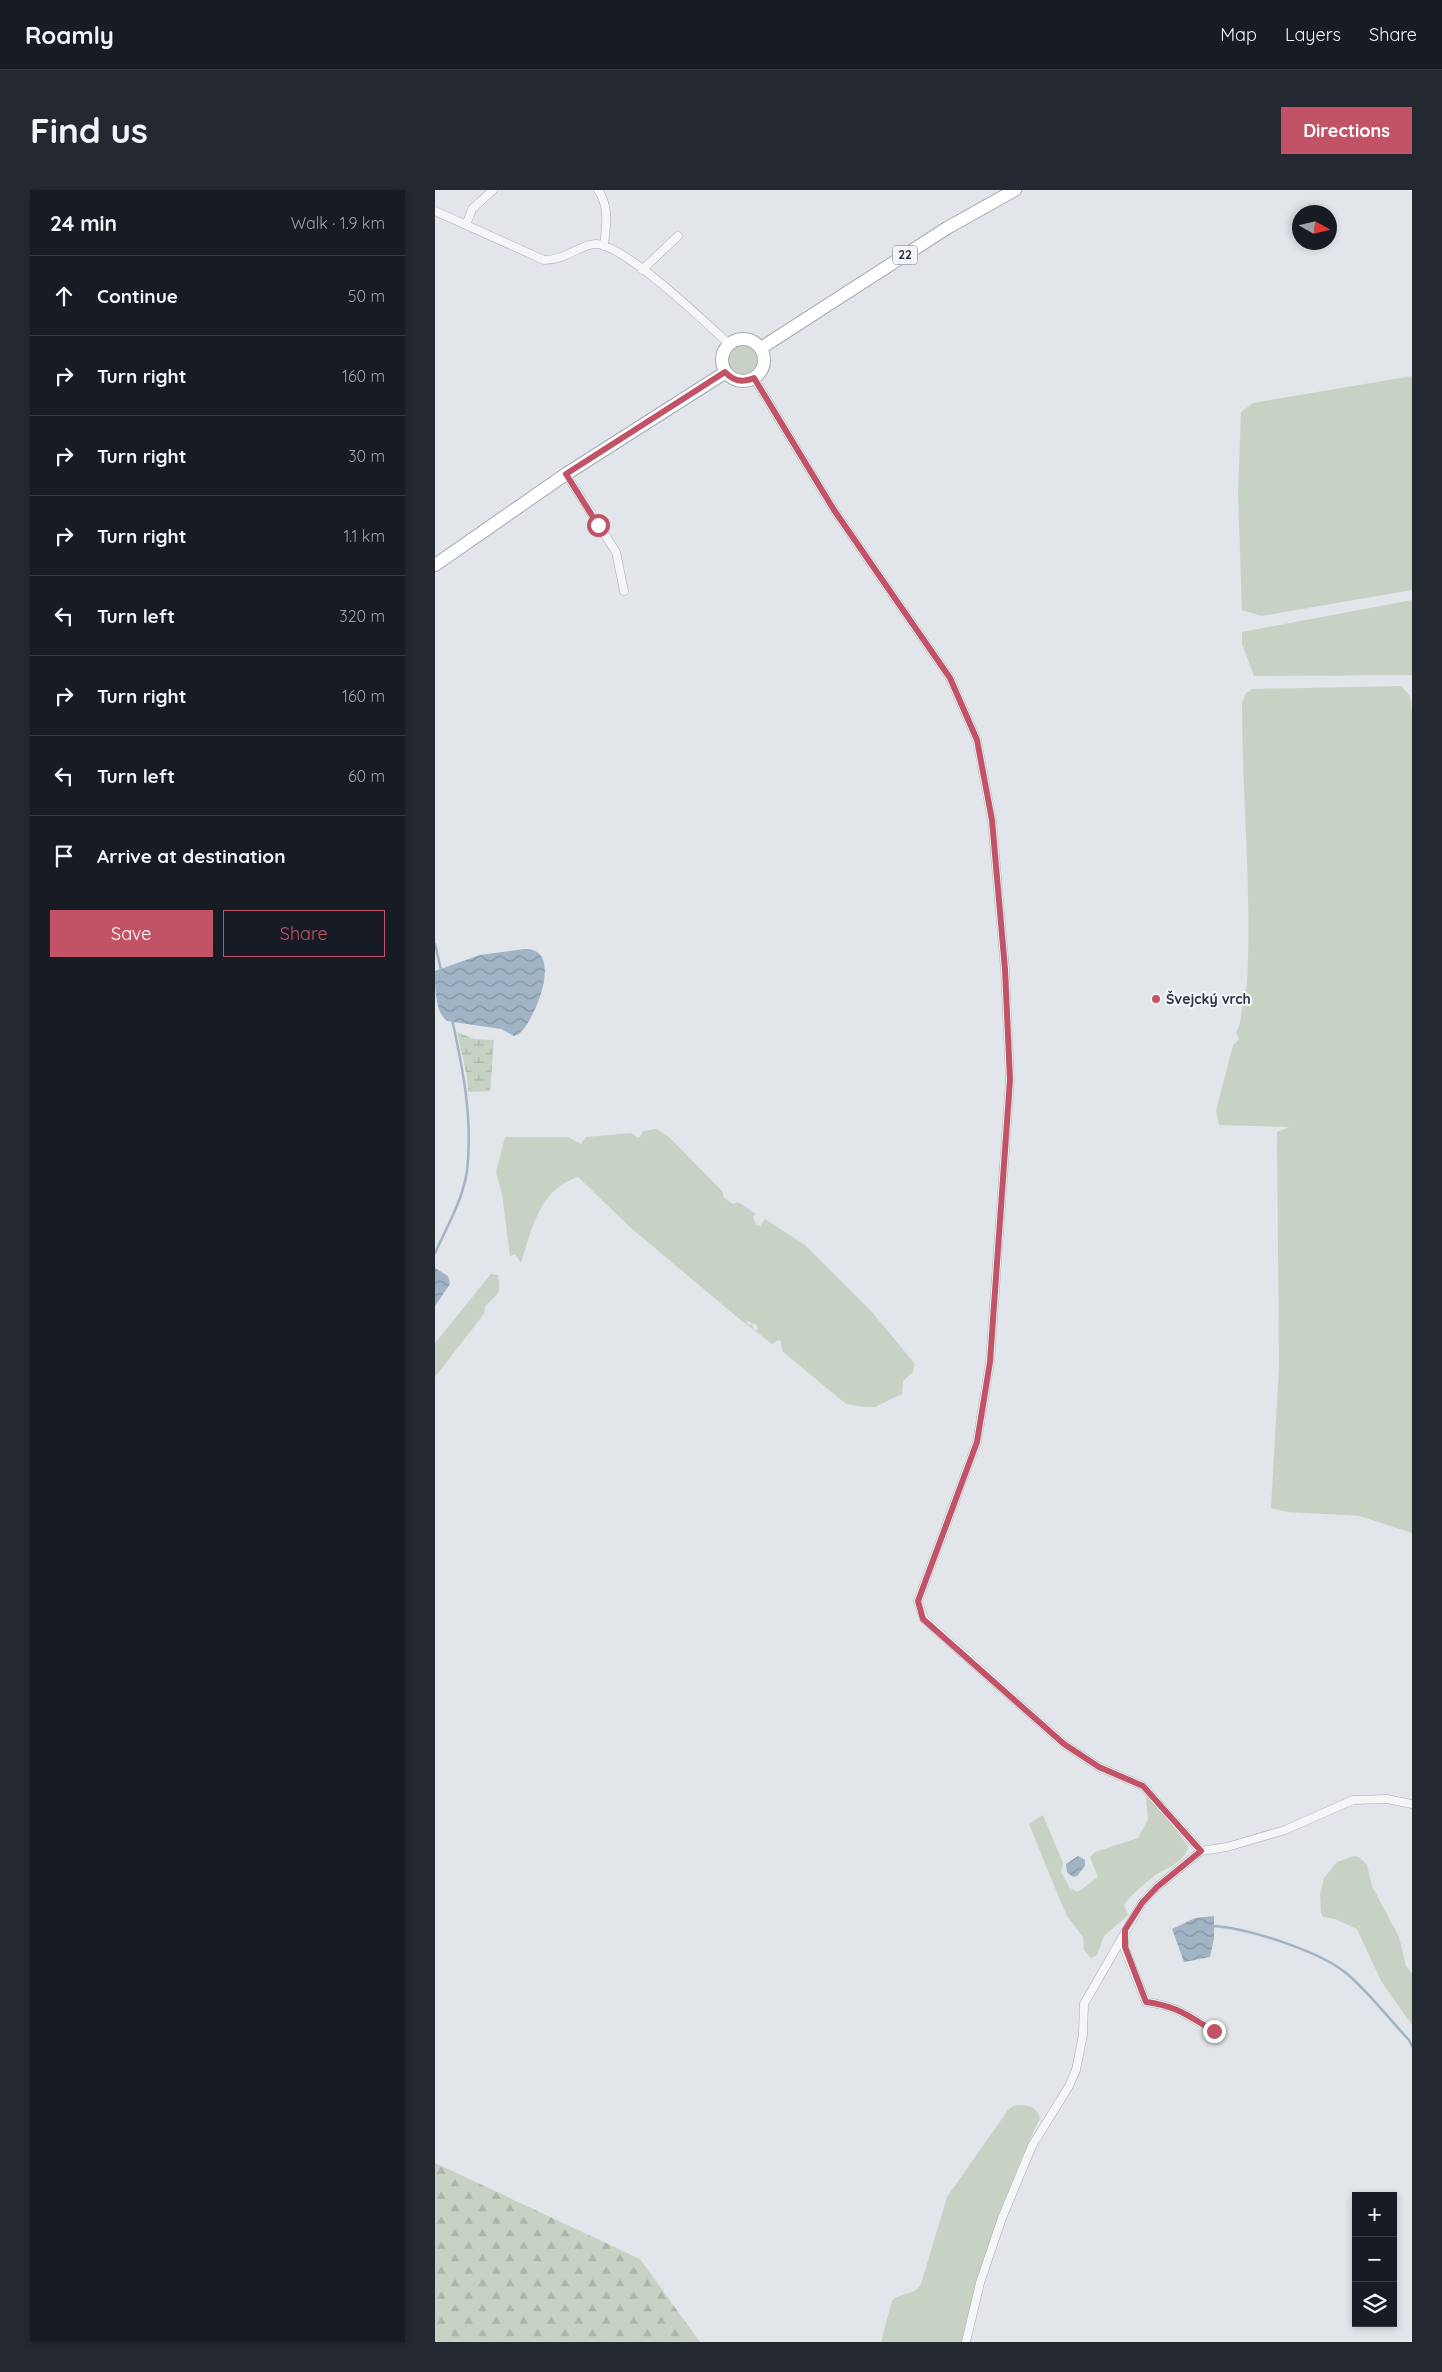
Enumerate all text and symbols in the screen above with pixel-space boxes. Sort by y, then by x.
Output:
text: Roamly [25,20,114,50]
text: Map [1220,23,1257,46]
text: Layers [1285,23,1341,46]
text: Share [1369,23,1417,46]
button: Directions [1281,107,1412,154]
text: Find us [30,108,148,152]
north arrow [1292,205,1337,250]
text: 24 min [50,210,117,236]
text: Walk · 1.9 km [291,213,385,233]
road number: 22 [893,246,917,264]
icon: ahead [50,282,78,310]
text: Continue [97,284,178,308]
text: 50 m [348,286,385,306]
icon: right [50,362,78,390]
text: Turn right [97,364,186,388]
text: 160 m [342,366,385,386]
icon: right [50,442,78,470]
text: Turn right [97,444,186,468]
text: 30 m [348,446,385,466]
route start [587,514,610,537]
icon: right [50,522,78,550]
text: Turn right [97,524,186,548]
text: 1.1 km [343,526,385,546]
icon: left [50,602,78,630]
text: Turn left [97,604,175,628]
text: 320 m [339,606,385,626]
icon: right [50,682,78,710]
text: Turn right [97,684,186,708]
text: 160 m [342,686,385,706]
icon: left [50,762,78,790]
text: Turn left [97,764,175,788]
text: 60 m [348,766,385,786]
icon: arrive [50,842,78,870]
text: Arrive at destination [97,844,286,868]
button: Save [50,910,213,957]
button: Share [223,910,385,957]
place label: Švejcký vrch [1166,990,1251,1008]
marker: Švejcký vrch [1150,993,1162,1005]
route end [1203,2020,1226,2043]
map controls [1352,2192,1397,2327]
button: + [1352,2192,1397,2237]
button: − [1352,2237,1397,2282]
button: layers [1352,2282,1397,2327]

